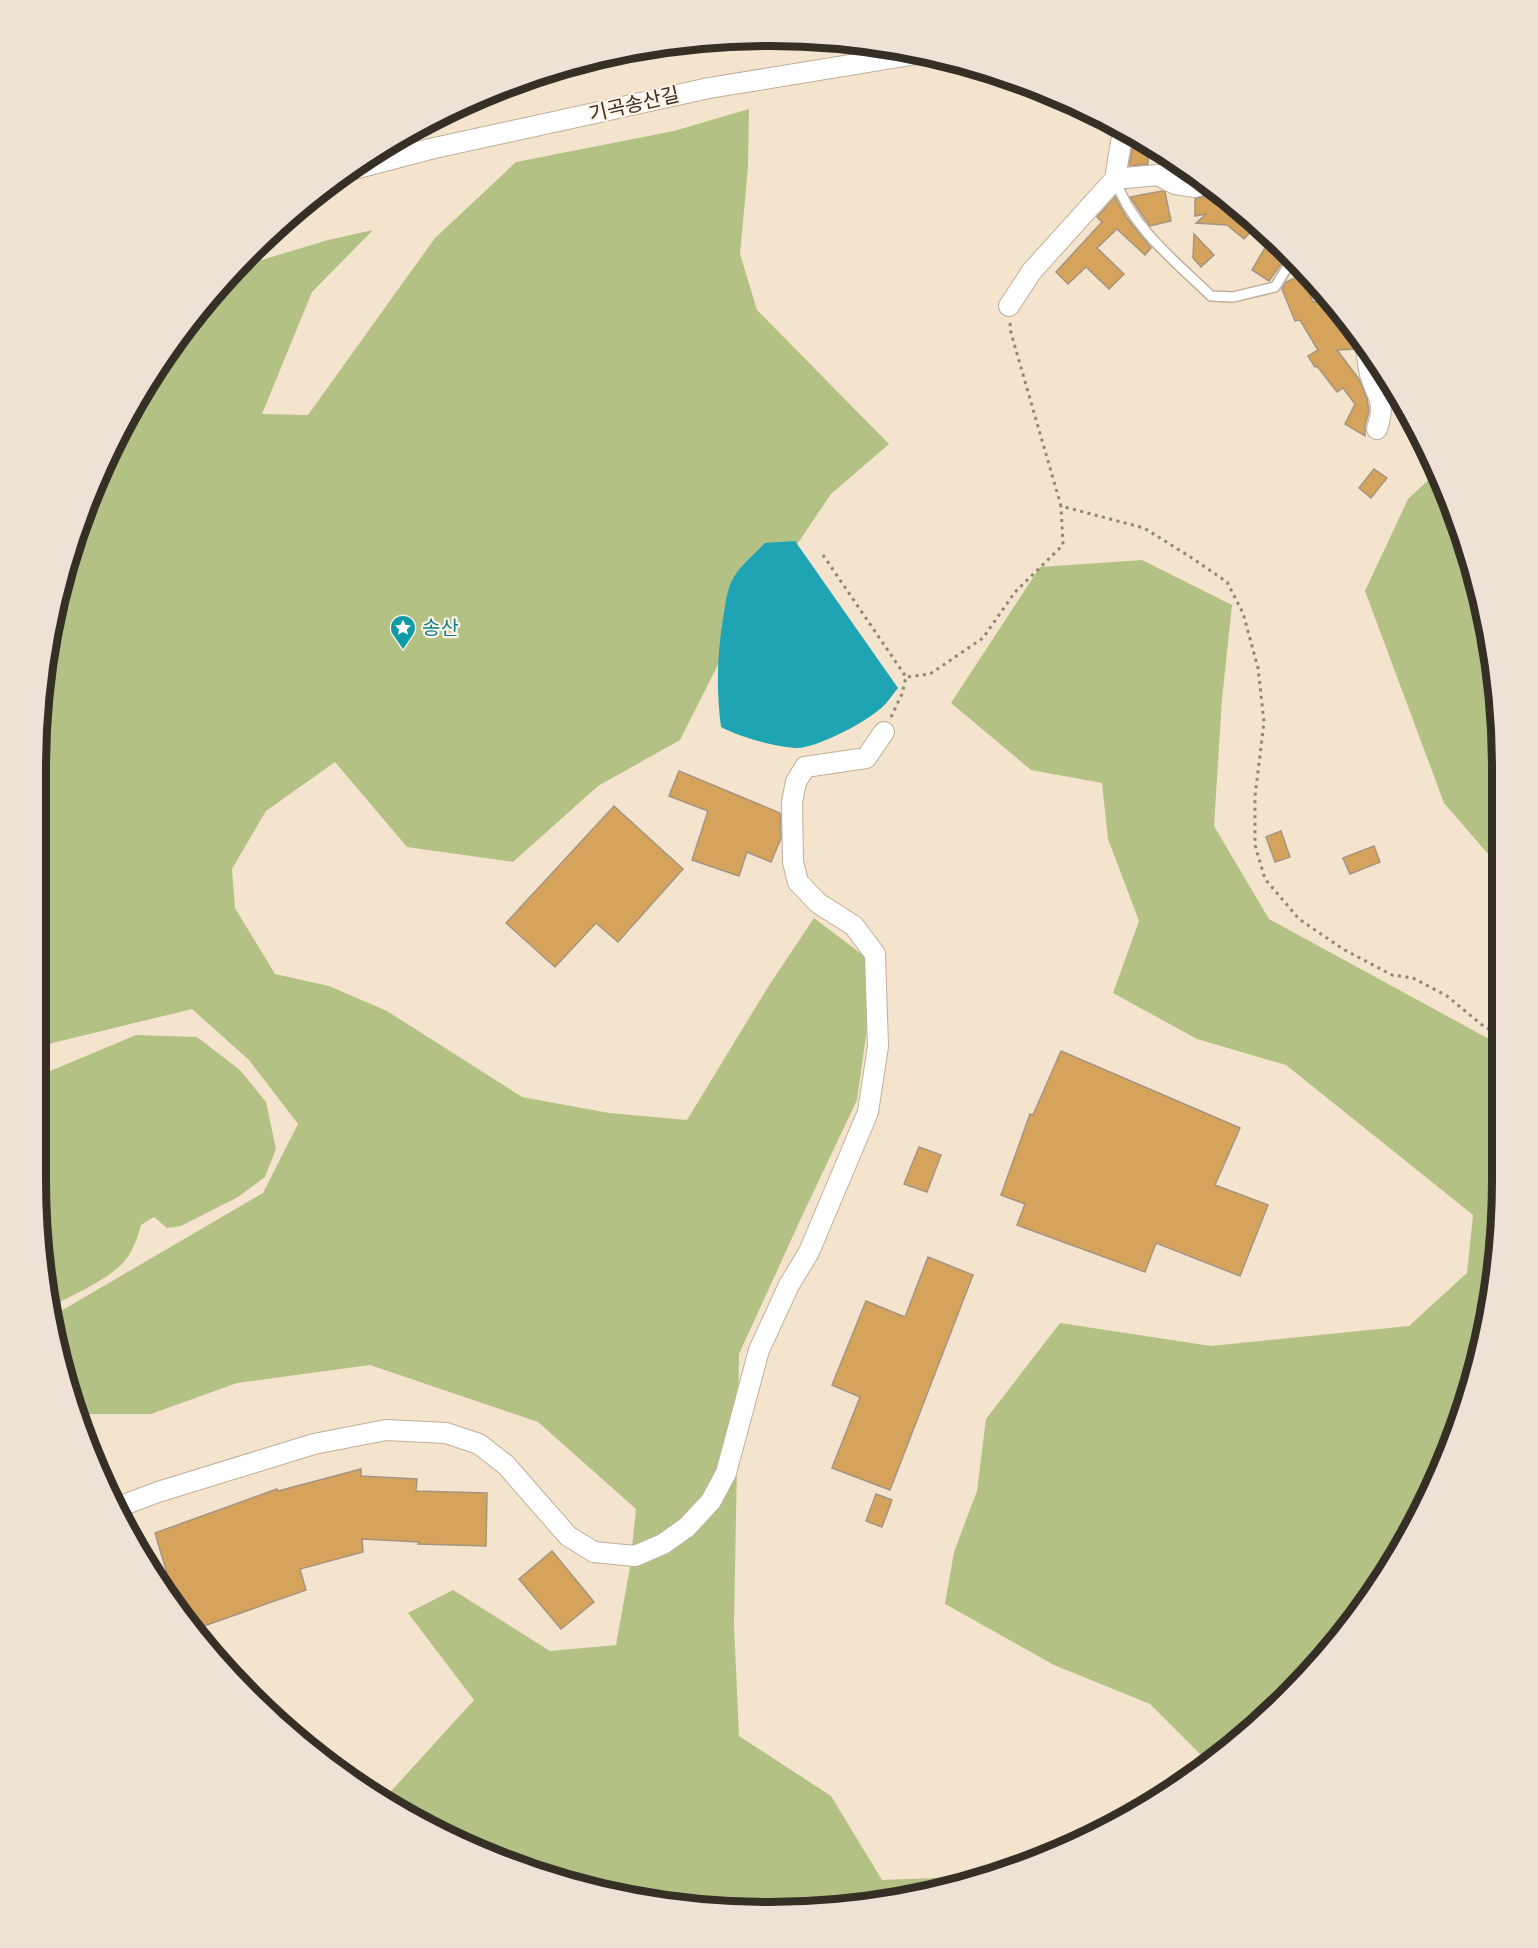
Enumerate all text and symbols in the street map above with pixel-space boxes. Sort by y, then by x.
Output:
street label: 기곡송산길 [586,81,682,126]
place icon: 송산 [388,613,418,651]
place label: 송산 [422,615,459,640]

